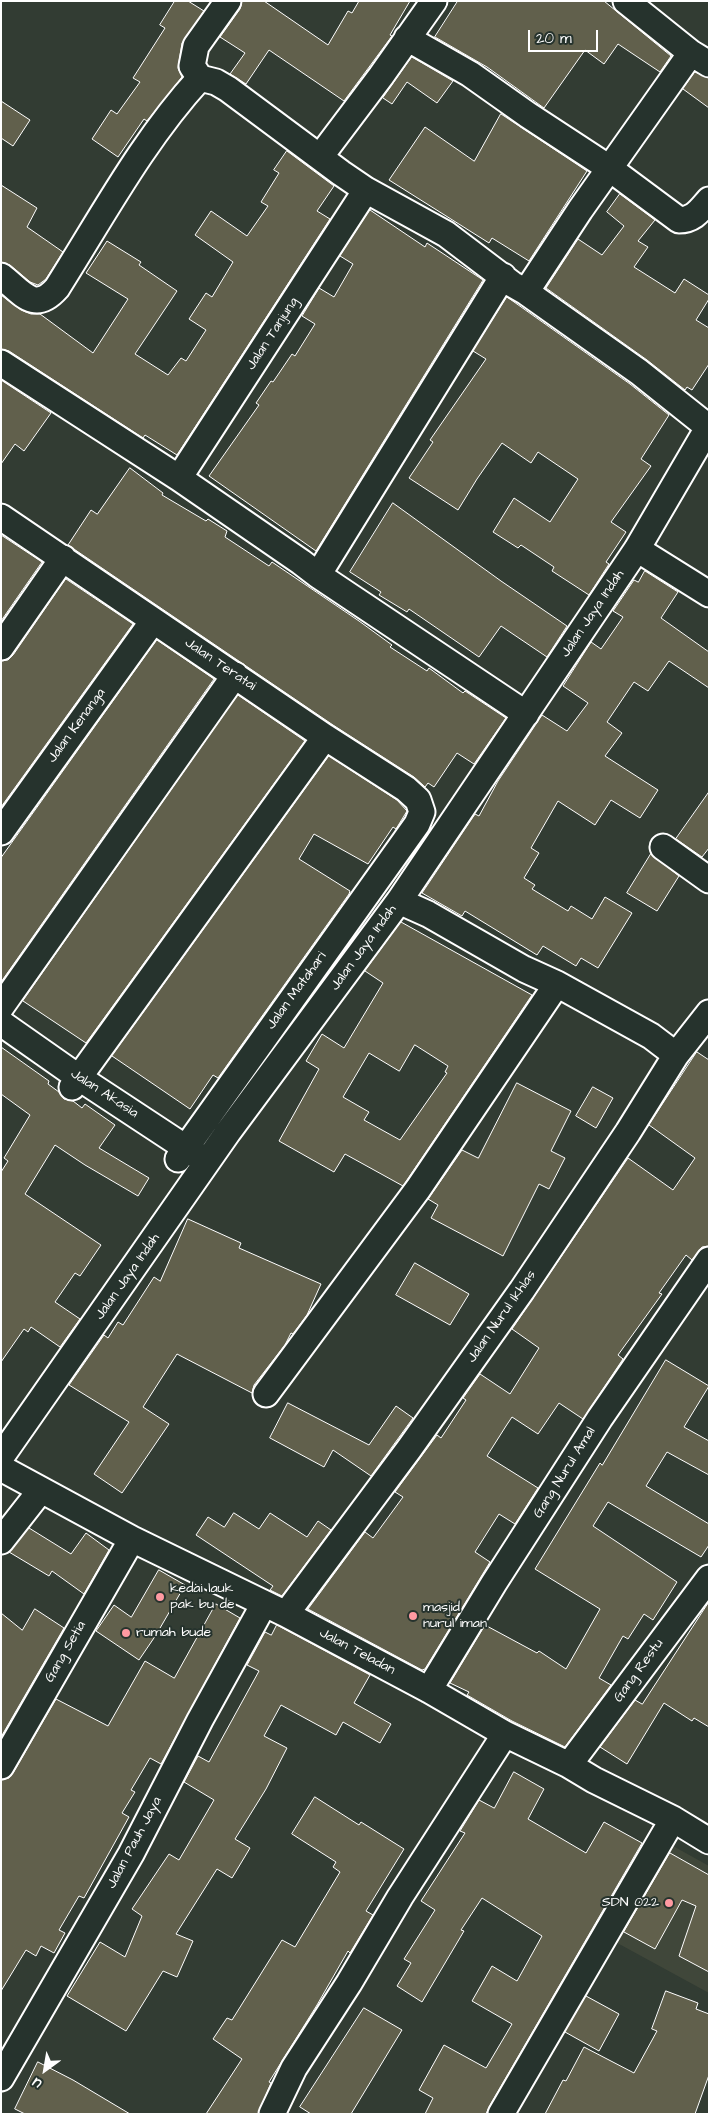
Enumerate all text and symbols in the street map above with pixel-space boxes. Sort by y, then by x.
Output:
scale bar [530,20,600,52]
text: 20 m [536,28,572,49]
street label: Jalan Tanjung [243,295,303,373]
street label: Jalan Jaya Indah [558,567,628,661]
street label: Jalan Teratai [181,635,259,695]
street label: Jalan Kenanga [44,685,110,767]
street label: Jalan Jaya Indah [327,902,401,994]
street label: Jalan Matahari [263,949,331,1033]
street label: Jalan Akasia [67,1066,141,1122]
street label: Jalan Jaya Indah [92,1231,164,1323]
street label: Jalan Nurul Ikhlas [464,1268,540,1366]
street label: Gang Nurul Amal [530,1424,600,1522]
place label: kedai lauk pak bu de [170,1581,234,1614]
marker: kedai lauk pak bu de [154,1591,166,1603]
place label: masjid nurul iman [423,1600,487,1632]
marker: masjid nurul iman [407,1610,419,1622]
street label: Gang Setia [42,1618,90,1686]
place label: rumah bude [136,1625,211,1641]
street label: Jalan Teladan [316,1625,398,1679]
marker: rumah bude [120,1627,132,1639]
street label: Gang Restu [610,1636,668,1706]
street label: Jalan Pauh Jaya [104,1794,166,1892]
place label: SDN 022 [602,1895,659,1911]
marker: SDN 022 [663,1897,675,1909]
north arrow [20,2045,70,2095]
text: U [28,2072,46,2093]

